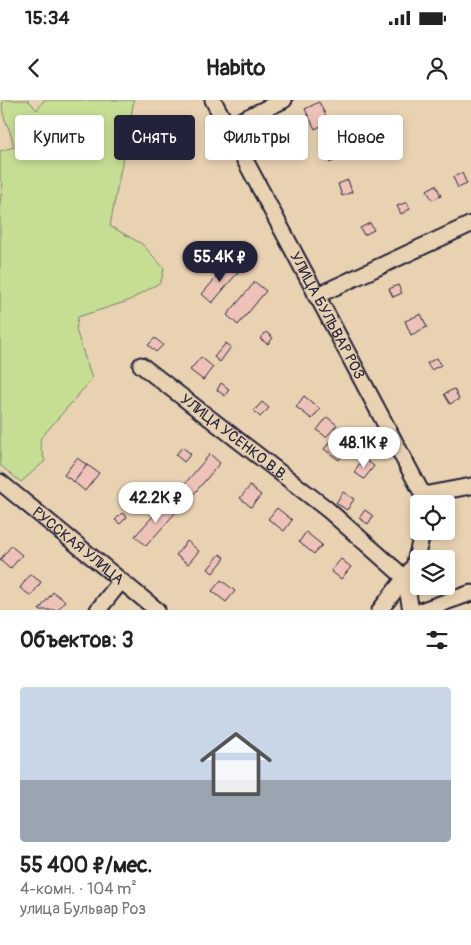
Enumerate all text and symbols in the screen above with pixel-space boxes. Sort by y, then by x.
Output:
text: 15:34 [25,6,69,30]
icon: back [20,54,48,82]
text: Habito [206,54,265,82]
icon: person [423,54,451,82]
chip: Купить [15,115,104,160]
chip: Снять [114,115,195,160]
chip: Фильтры [205,115,308,160]
chip: Новое [318,115,403,160]
pin: 55.4K ₽ [174,240,266,283]
text: 55.4K ₽ [194,247,246,267]
street label: УЛИЦА БУЛЬВАР РОЗ [285,249,369,383]
street label: УЛИЦА УСЕНКО В.В. [176,390,292,485]
pin: 48.1K ₽ [318,426,410,469]
text: 48.1K ₽ [339,433,389,453]
pin: 42.2K ₽ [110,482,202,524]
text: 42.2K ₽ [129,488,183,508]
map controls [410,495,455,595]
button: locate [410,495,455,540]
street label: РУССКАЯ УЛИЦА [28,503,128,589]
button: layers [410,550,455,595]
icon: filters [423,626,451,654]
text: Объектов: 3 [20,627,134,654]
icon: home [191,719,281,809]
text: 55 400 ₽/мес. [20,852,152,879]
text: 4-комн. · 104 m² [20,879,137,899]
text: улица Бульвар Роз [20,899,146,919]

